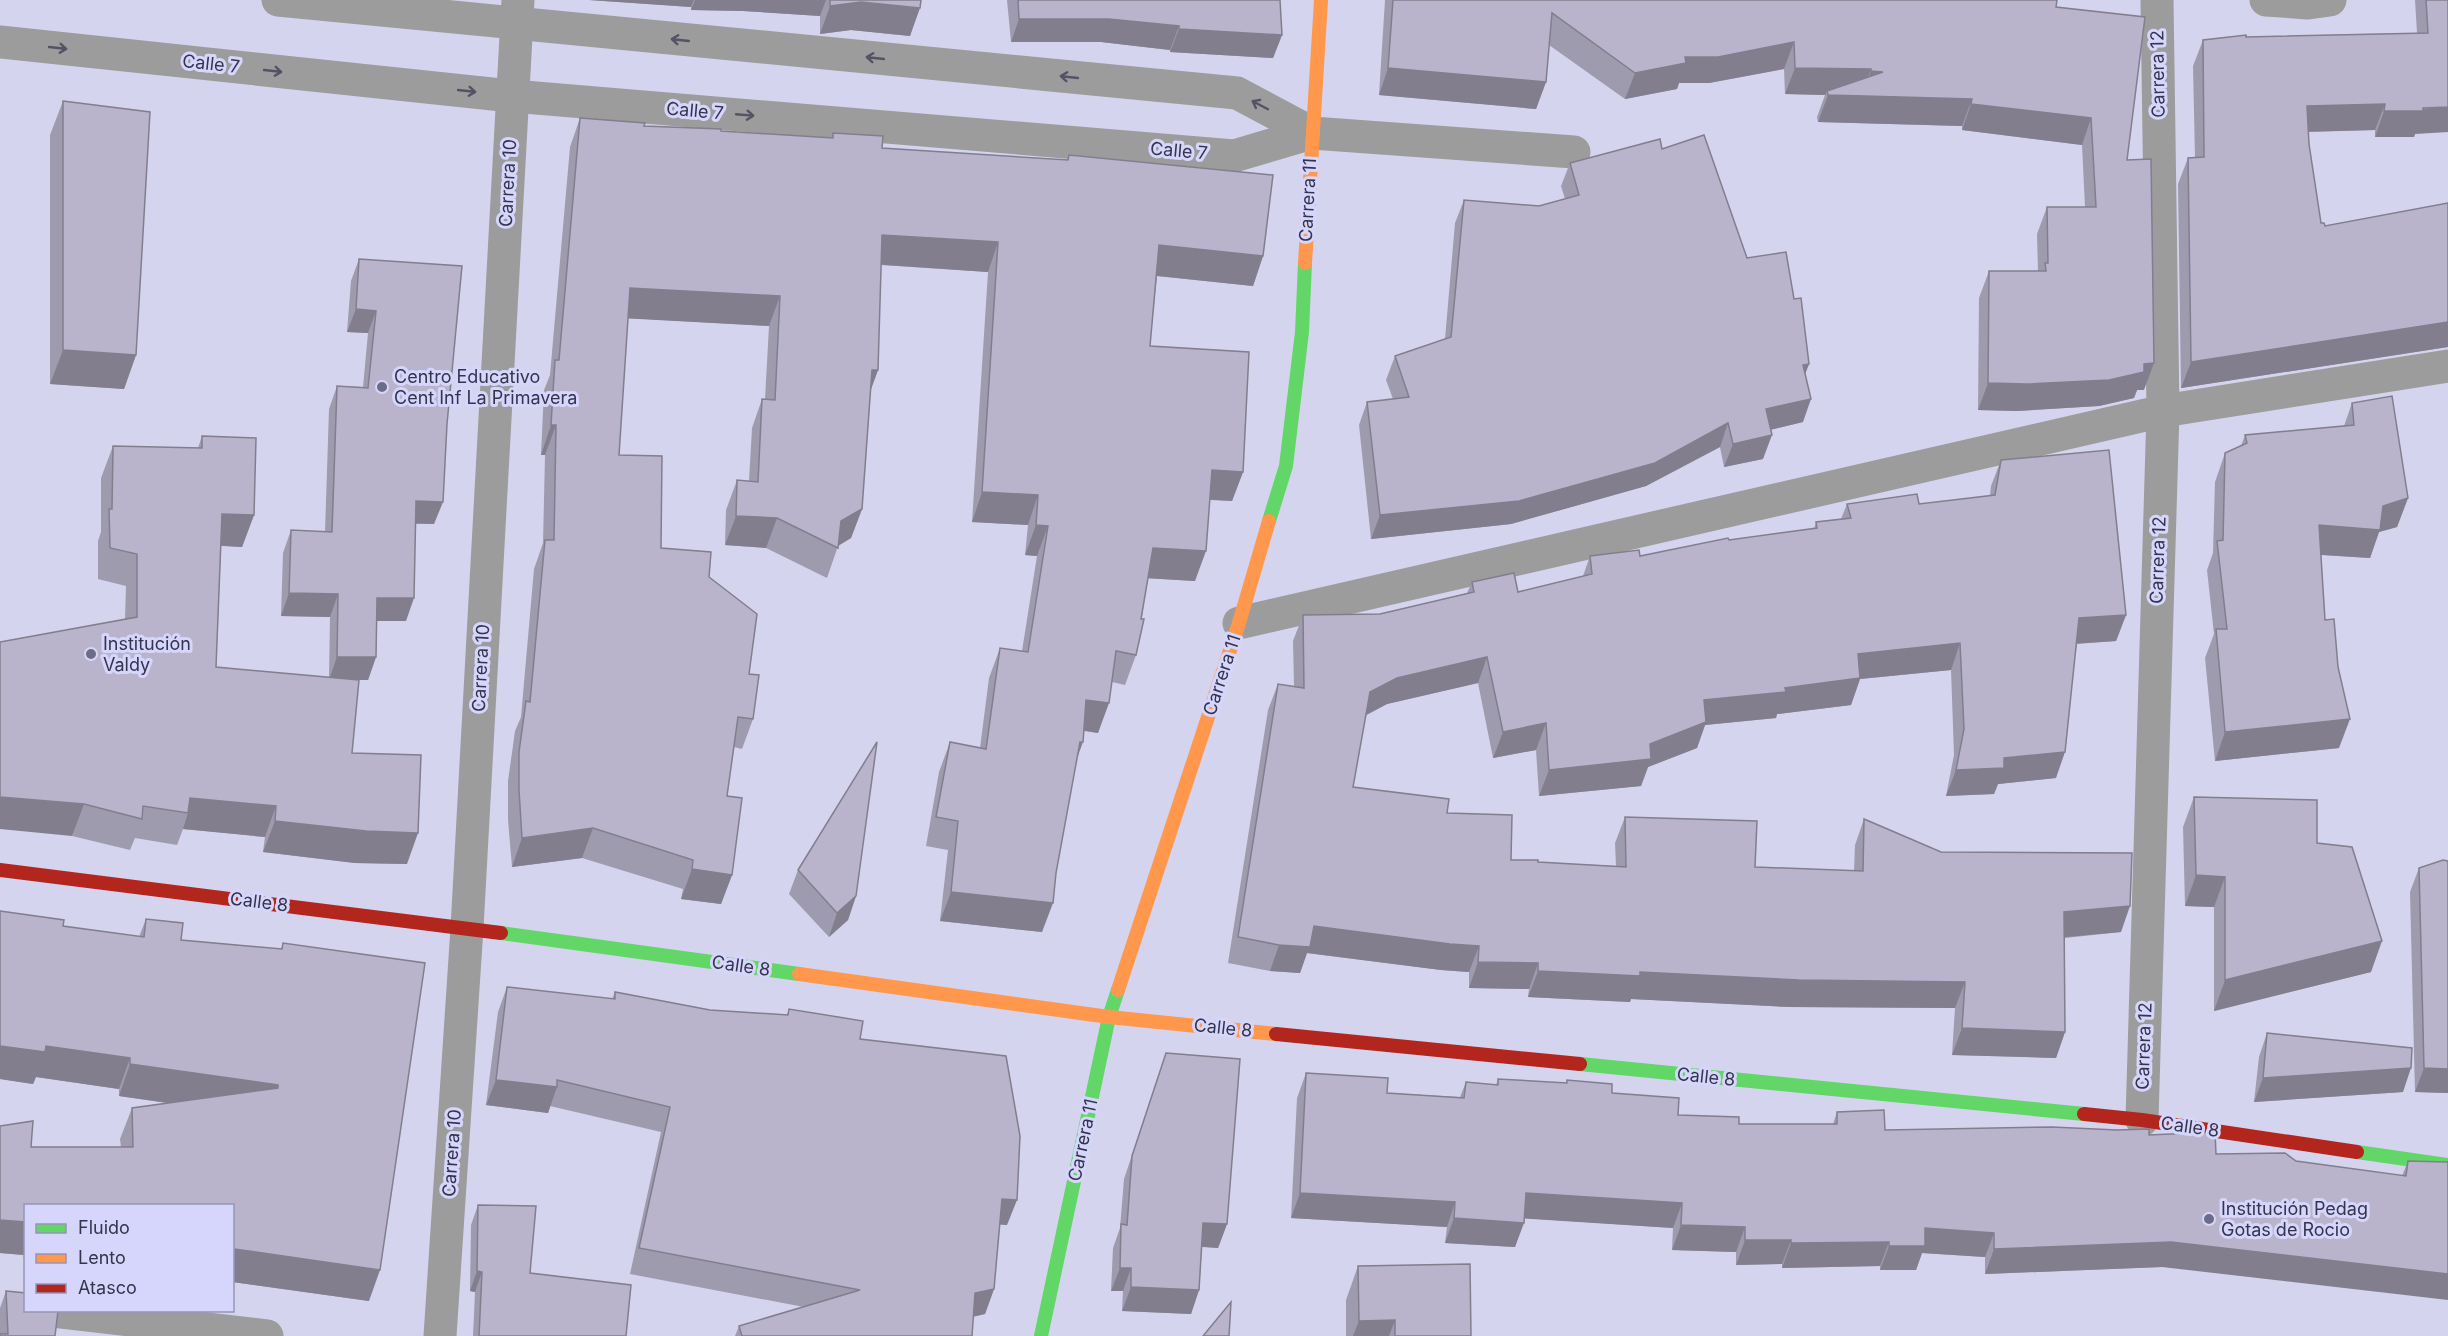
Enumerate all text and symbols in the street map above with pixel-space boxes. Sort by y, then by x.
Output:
street label: Carrera 12 [2146,30,2169,118]
one-way arrow [671,34,691,45]
one-way arrow [48,43,68,54]
street label: Calle 7 [181,50,241,77]
one-way arrow [865,52,885,63]
one-way arrow [263,65,282,76]
one-way arrow [1059,71,1079,82]
one-way arrow [456,86,476,97]
street label: Calle 7 [665,98,725,123]
one-way arrow [1252,99,1269,111]
one-way arrow [734,110,754,121]
street label: Calle 7 [1149,138,1209,163]
street label: Carrera 10 [495,139,520,227]
street label: Carrera 11 [1295,158,1320,242]
place label: Centro Educativo Cent Inf La Primavera [394,366,577,408]
marker: Centro Educativo Cent Inf La Primavera [375,380,389,394]
street label: Carrera 12 [2145,516,2170,604]
street label: Carrera 10 [468,624,493,712]
street label: Carrera 11 [1199,632,1244,718]
place label: Institución Valdy [103,633,191,675]
marker: Institución Valdy [84,647,98,661]
street label: Calle 8 [229,888,289,916]
street label: Calle 8 [711,951,772,980]
street label: Carrera 12 [2131,1002,2156,1090]
street label: Calle 8 [1193,1014,1253,1041]
street label: Calle 8 [1676,1063,1736,1090]
street label: Carrera 11 [1064,1097,1102,1183]
street label: Carrera 10 [438,1108,465,1198]
street label: Calle 8 [2160,1112,2221,1141]
place label: Institución Pedag Gotas de Rocio [2221,1198,2368,1240]
legend [24,1204,234,1312]
marker: Institución Pedag Gotas de Rocio [2202,1212,2216,1226]
text: Fluido [78,1217,130,1238]
text: Lento [78,1247,126,1268]
text: Atasco [78,1277,137,1298]

